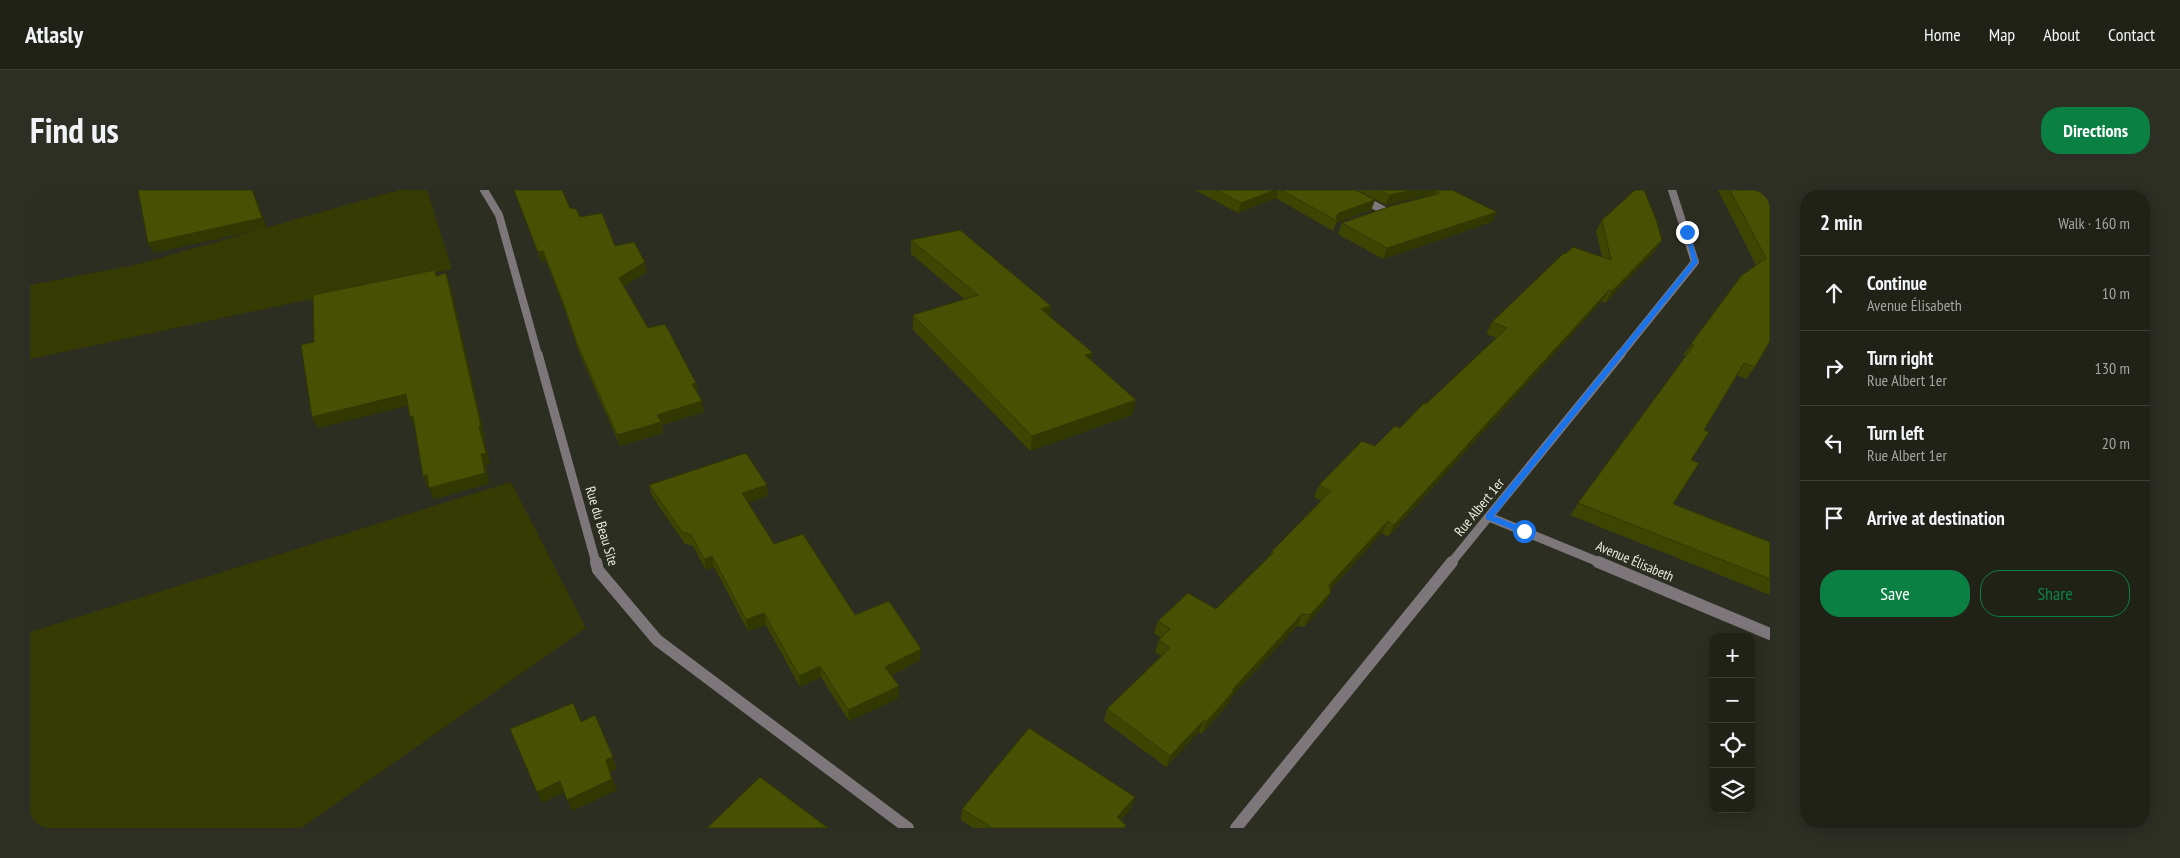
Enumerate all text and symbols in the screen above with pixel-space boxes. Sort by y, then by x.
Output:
text: Atlasly [25,19,83,50]
text: Home [1924,23,1961,46]
text: Map [1989,23,2015,46]
text: About [2043,23,2080,46]
text: Contact [2108,23,2155,46]
text: Find us [30,107,119,153]
button: Directions [2041,107,2150,154]
text: 2 min [1820,209,1862,236]
text: Walk · 160 m [2058,213,2130,233]
route end [1676,221,1699,244]
text: Continue [1867,271,1927,295]
icon: ahead [1820,279,1848,307]
text: 10 m [2102,283,2130,303]
text: Avenue Élisabeth [1867,295,1962,315]
text: Turn right [1867,346,1933,370]
icon: right [1820,354,1848,382]
text: 130 m [2095,358,2130,378]
text: Rue Albert 1er [1867,370,1947,390]
text: Turn left [1867,421,1924,445]
icon: left [1820,429,1848,457]
text: 20 m [2102,433,2130,453]
text: Rue Albert 1er [1867,445,1947,465]
street label: Rue Albert 1er [1450,474,1508,540]
street label: Rue du Beau Site [581,484,623,568]
icon: arrive [1820,504,1848,532]
text: Arrive at destination [1867,506,2005,530]
route start [1513,520,1536,543]
street label: Avenue Élisabeth [1593,537,1677,585]
button: Save [1820,570,1970,617]
button: Share [1980,570,2130,617]
map controls [1710,633,1755,813]
button: + [1710,633,1755,678]
button: − [1710,678,1755,723]
button: locate [1710,723,1755,768]
button: layers [1710,768,1755,813]

